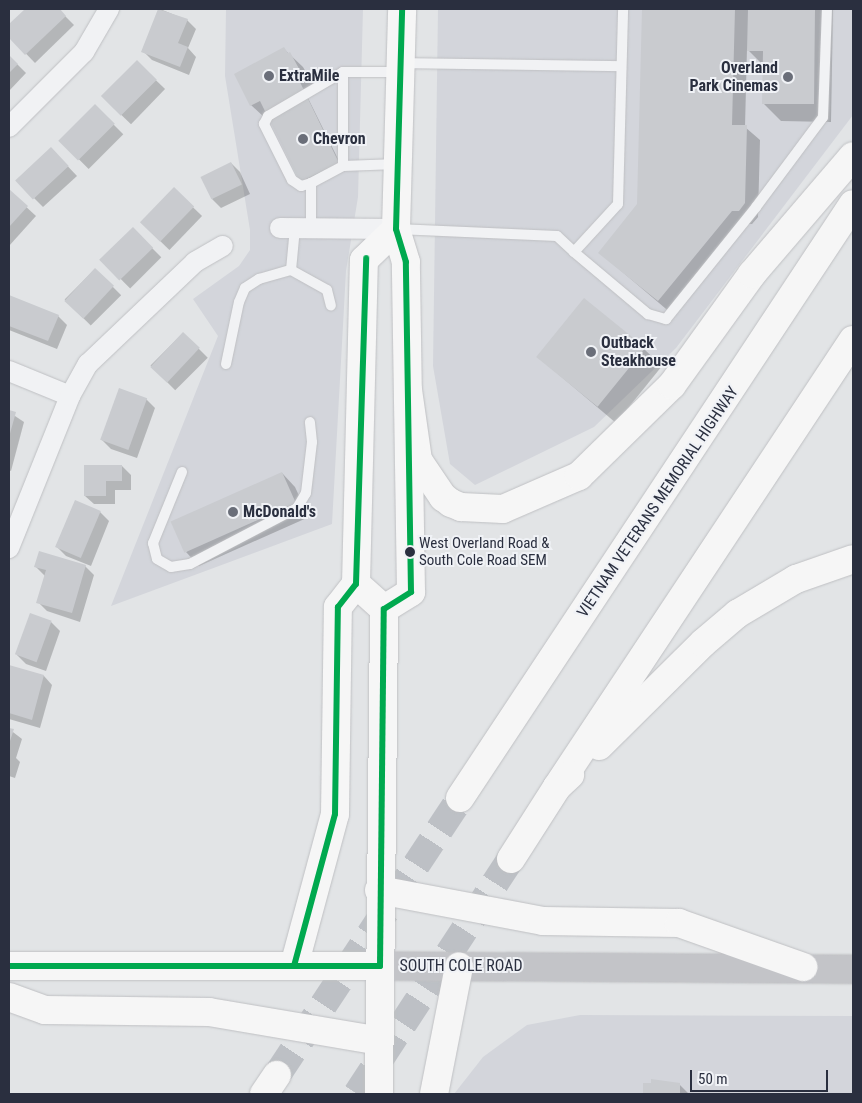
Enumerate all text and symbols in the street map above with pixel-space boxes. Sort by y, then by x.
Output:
place label: Overland Park Cinemas [689,58,778,96]
place label: ExtraMile [279,66,339,86]
marker: ExtraMile [263,70,275,82]
marker: Overland Park Cinemas [782,71,794,83]
place label: Chevron [313,129,366,149]
marker: Chevron [297,133,309,145]
place label: Outback Steakhouse [601,333,676,371]
marker: Outback Steakhouse [585,346,597,358]
street label: VIETNAM VETERANS MEMORIAL HIGHWAY [573,383,743,621]
place label: McDonald's [243,502,316,522]
marker: McDonald's [227,506,239,518]
place label: West Overland Road & South Cole Road SEM [419,534,549,569]
marker: West Overland Road & South Cole Road SEM [405,547,415,557]
street label: SOUTH COLE ROAD [399,956,523,976]
scale bar [692,1060,830,1092]
text: 50 m [698,1070,728,1088]

